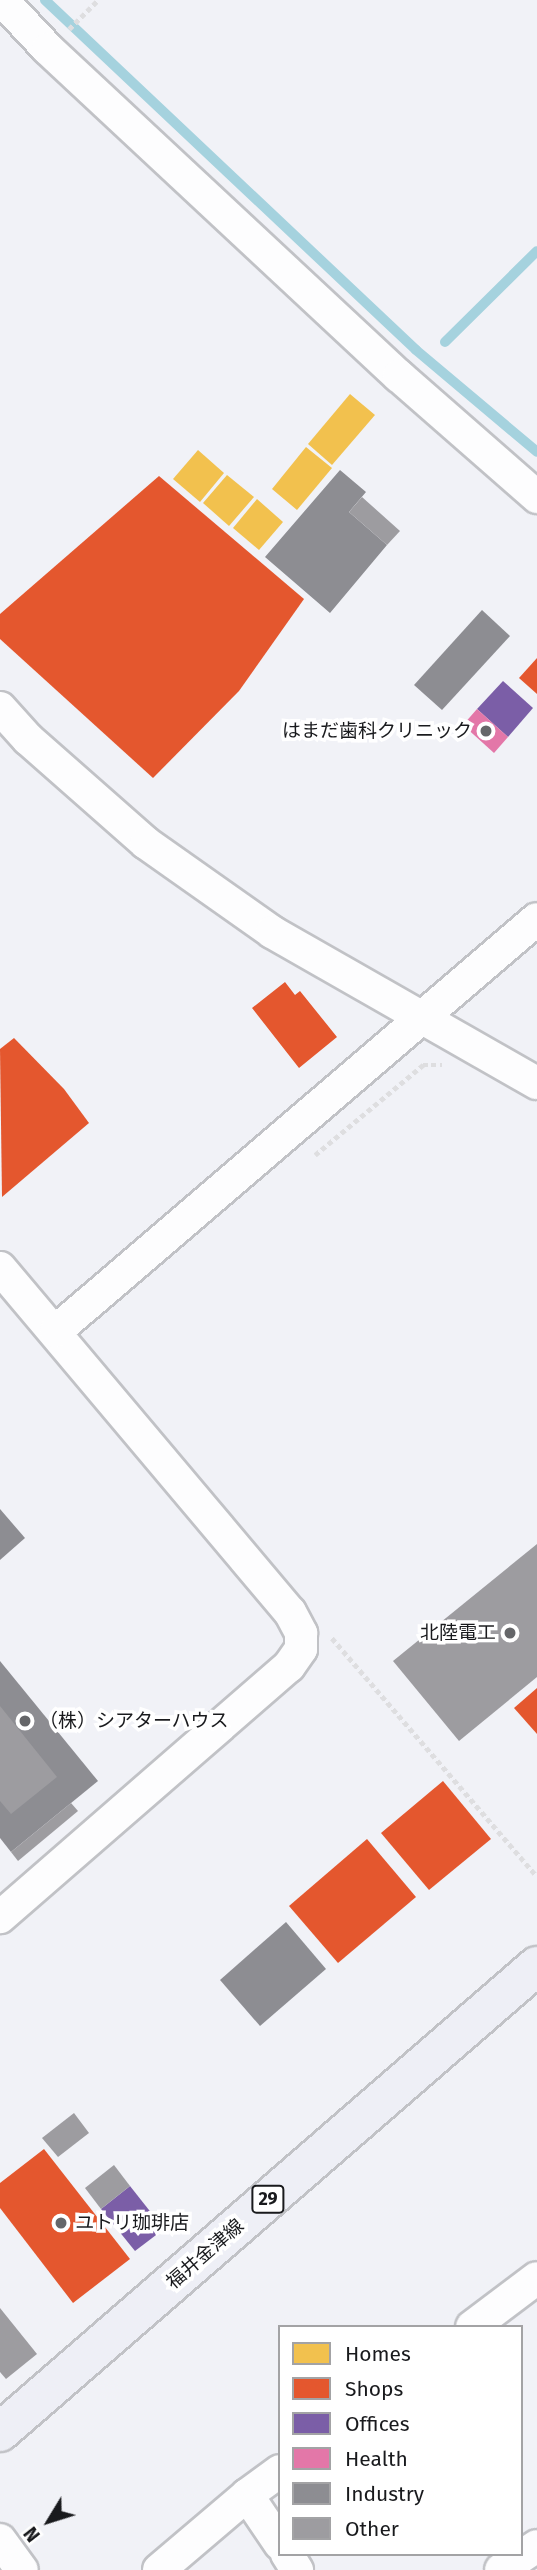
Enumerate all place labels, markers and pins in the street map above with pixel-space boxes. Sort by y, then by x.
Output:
place label: はまだ歯科クリニック [282,720,472,742]
marker: はまだ歯科クリニック [478,723,494,739]
place label: 北陸電工 [420,1622,496,1644]
marker: 北陸電工 [502,1625,518,1641]
place label: （株）シアターハウス [39,1710,229,1732]
marker: （株）シアターハウス [17,1713,33,1729]
place label: ユトリ珈琲店 [75,2212,189,2234]
marker: ユトリ珈琲店 [53,2215,69,2231]

